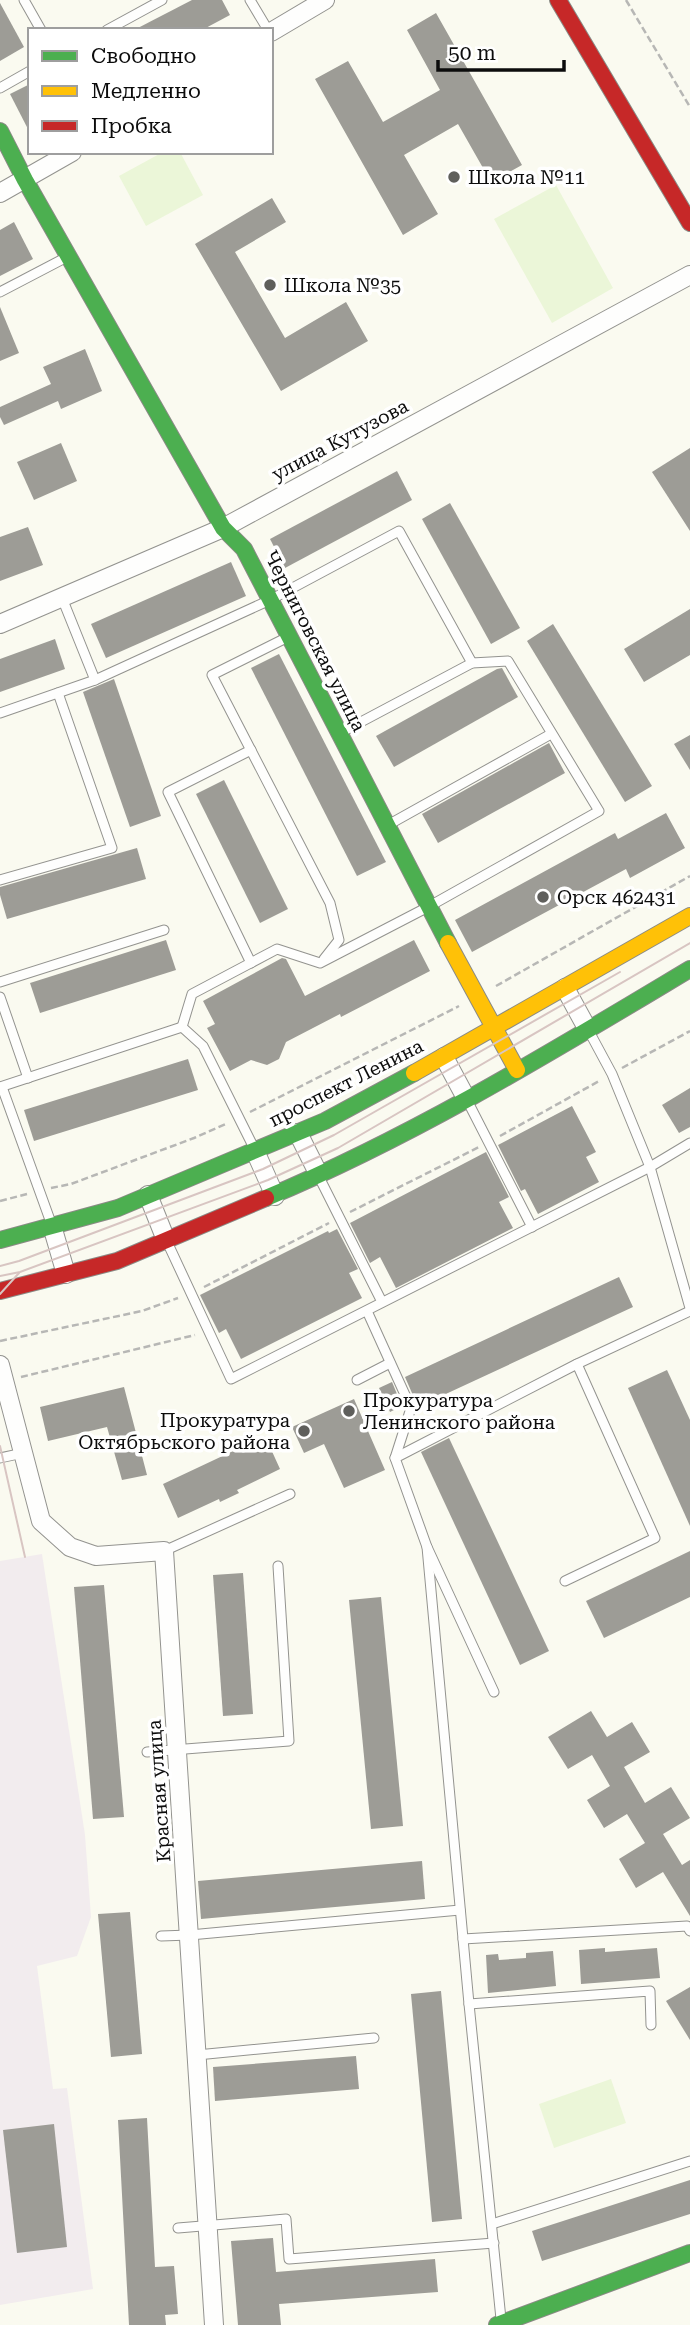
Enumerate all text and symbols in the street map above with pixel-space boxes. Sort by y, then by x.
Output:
legend [28,28,273,154]
scale bar [438,28,564,72]
text: 50 m [448,41,496,65]
text: Свободно [91,44,197,68]
text: Медленно [91,79,201,103]
text: Пробка [91,114,172,138]
place label: Школа №11 [468,166,585,189]
marker: Школа №11 [446,169,462,185]
place label: Школа №35 [284,274,401,297]
marker: Школа №35 [262,277,278,293]
street label: улица Кутузова [268,394,413,486]
street label: Черниговская улица [259,546,371,736]
place label: Орск 462431 [557,886,676,909]
marker: Орск 462431 [535,889,551,905]
street label: проспект Ленина [265,1034,427,1132]
place label: Прокуратура Ленинского района [363,1389,556,1434]
marker: Прокуратура Ленинского района [341,1403,357,1419]
place label: Прокуратура Октябрьского района [78,1409,291,1454]
marker: Прокуратура Октябрьского района [296,1423,312,1439]
street label: Красная улица [142,1718,175,1863]

